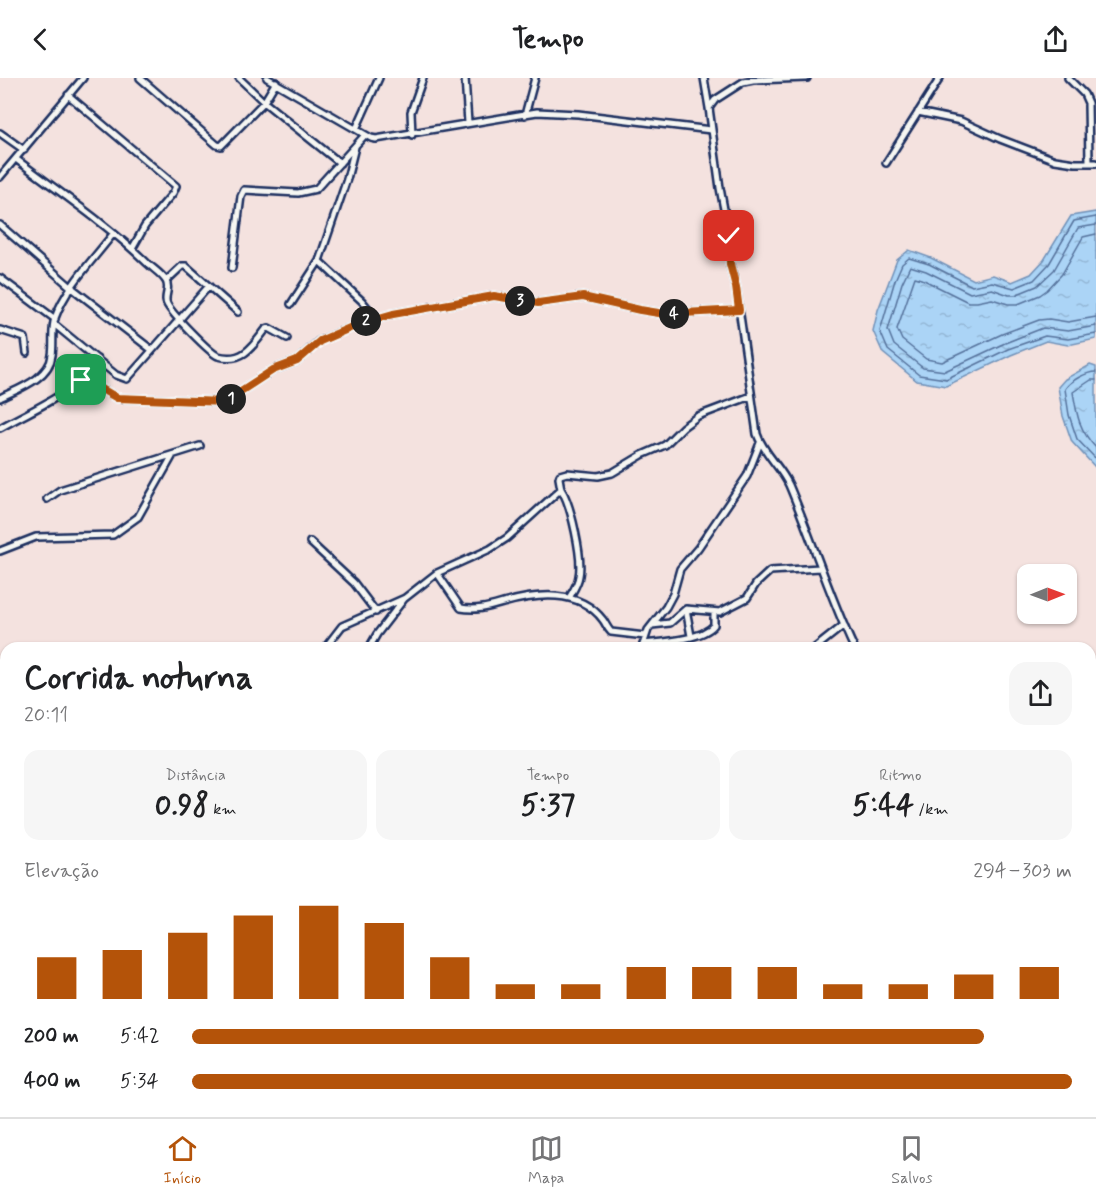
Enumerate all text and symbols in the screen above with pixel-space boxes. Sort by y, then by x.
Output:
text: Tempo [512,22,584,57]
icon: back [24,23,57,56]
icon: share [1039,23,1072,56]
pin [703,210,754,261]
icon: check [712,219,745,252]
pin: 3 [505,286,535,316]
text: 3 [516,290,524,311]
pin: 4 [659,299,689,329]
text: 4 [669,303,679,324]
pin: 2 [351,306,381,336]
text: 2 [362,310,370,331]
pin [55,354,106,405]
icon: arrive [64,363,97,396]
pin: 1 [216,384,246,414]
text: 1 [227,388,235,409]
north arrow [1017,564,1077,624]
map controls [1017,564,1077,624]
text: Corrida noturna [24,657,253,701]
button: share [1009,662,1072,725]
text: 20:11 [24,702,68,729]
text: Distância [166,765,226,786]
text: Tempo [527,765,569,786]
text: Ritmo [879,765,921,786]
text: 0.98 [155,786,209,825]
text: 5:37 [521,786,575,825]
text: 5:44 [852,786,914,825]
text: km [209,799,237,820]
text: /km [914,799,948,820]
text: Elevação [24,858,99,885]
text: 294–303 m [973,858,1072,885]
text: 200 m [24,1023,79,1050]
text: 5:42 [120,1023,160,1050]
text: 400 m [24,1068,80,1095]
text: 5:34 [120,1068,159,1095]
tab: Início [163,1132,201,1189]
tab: Mapa [528,1132,564,1189]
tab: Salvos [891,1132,933,1189]

